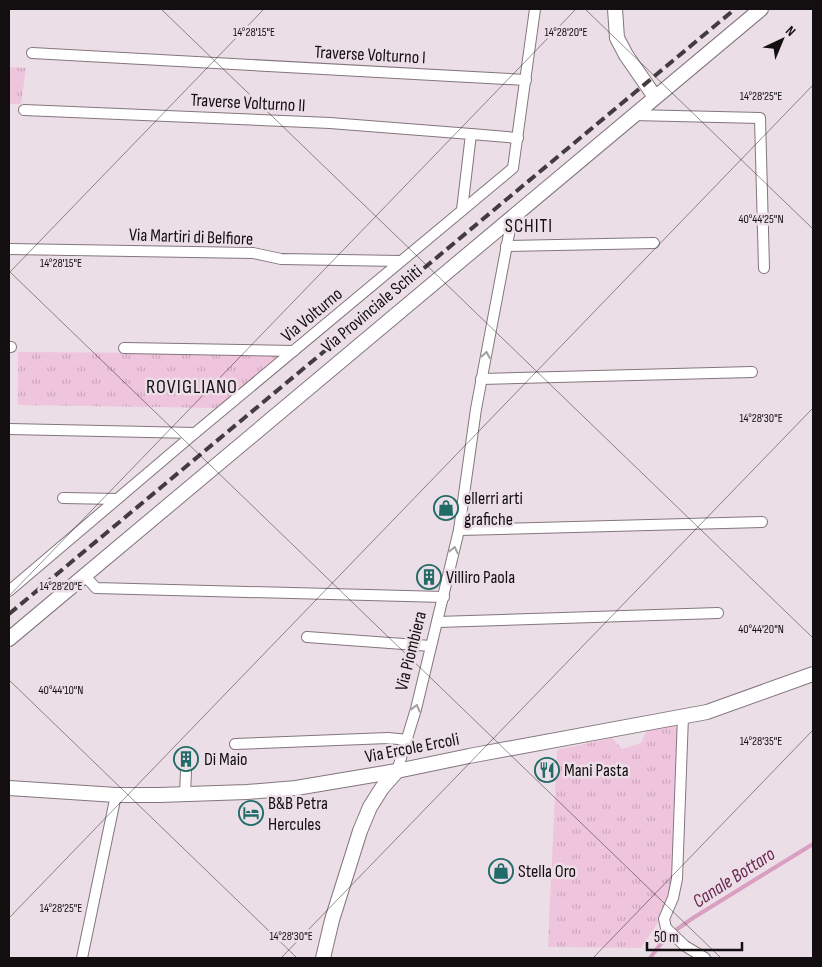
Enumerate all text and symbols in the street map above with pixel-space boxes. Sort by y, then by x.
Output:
north arrow [757,15,807,65]
text: N [782,22,799,40]
text: 14°28'15"E [233,25,275,40]
text: 14°28'20"E [544,25,588,40]
street label: Traverse Volturno I [314,42,426,68]
text: 14°28'25"E [740,89,782,104]
street label: Traverse Volturno II [190,90,306,116]
text: 40°44'25"N [738,212,784,227]
district label: SCHITI [505,215,553,238]
street label: Via Martiri di Belfiore [129,224,253,250]
text: 14°28'15"E [40,256,82,271]
street label: Via Provinciale Schiti [317,261,427,357]
street label: Via Volturno [277,284,347,346]
one-way arrow [480,351,490,359]
district label: ROVIGLIANO [146,375,238,399]
text: 14°28'30"E [739,411,783,426]
place label: ellerri arti grafiche [464,488,523,530]
shop icon: ellerri arti grafiche [433,495,459,521]
one-way arrow [448,545,459,554]
building icon: Villiro Paola [416,564,442,590]
place label: Villiro Paola [446,567,515,588]
text: 14°28'20"E [39,579,83,594]
street label: Via Piombiera [391,609,431,693]
text: 40°44'20"N [738,622,784,637]
text: 40°44'10"N [39,683,83,698]
one-way arrow [411,704,421,712]
street label: Via Ercole Ercoli [363,729,461,767]
text: 14°28'35"E [740,734,782,749]
building icon: Di Maio [173,746,199,772]
place label: Di Maio [204,749,248,770]
restaurant icon: Mani Pasta [534,757,560,783]
place label: Mani Pasta [564,760,629,781]
place label: B&B Petra Hercules [268,793,328,835]
hotel icon: B&B Petra Hercules [238,800,264,826]
water label: Canale Bottaro [688,843,780,913]
shop icon: Stella Oro [488,858,514,884]
place label: Stella Oro [518,861,576,882]
text: 14°28'25"E [40,901,82,916]
scale bar [647,920,742,952]
text: 50 m [654,928,679,947]
text: 14°28'30"E [269,929,313,944]

